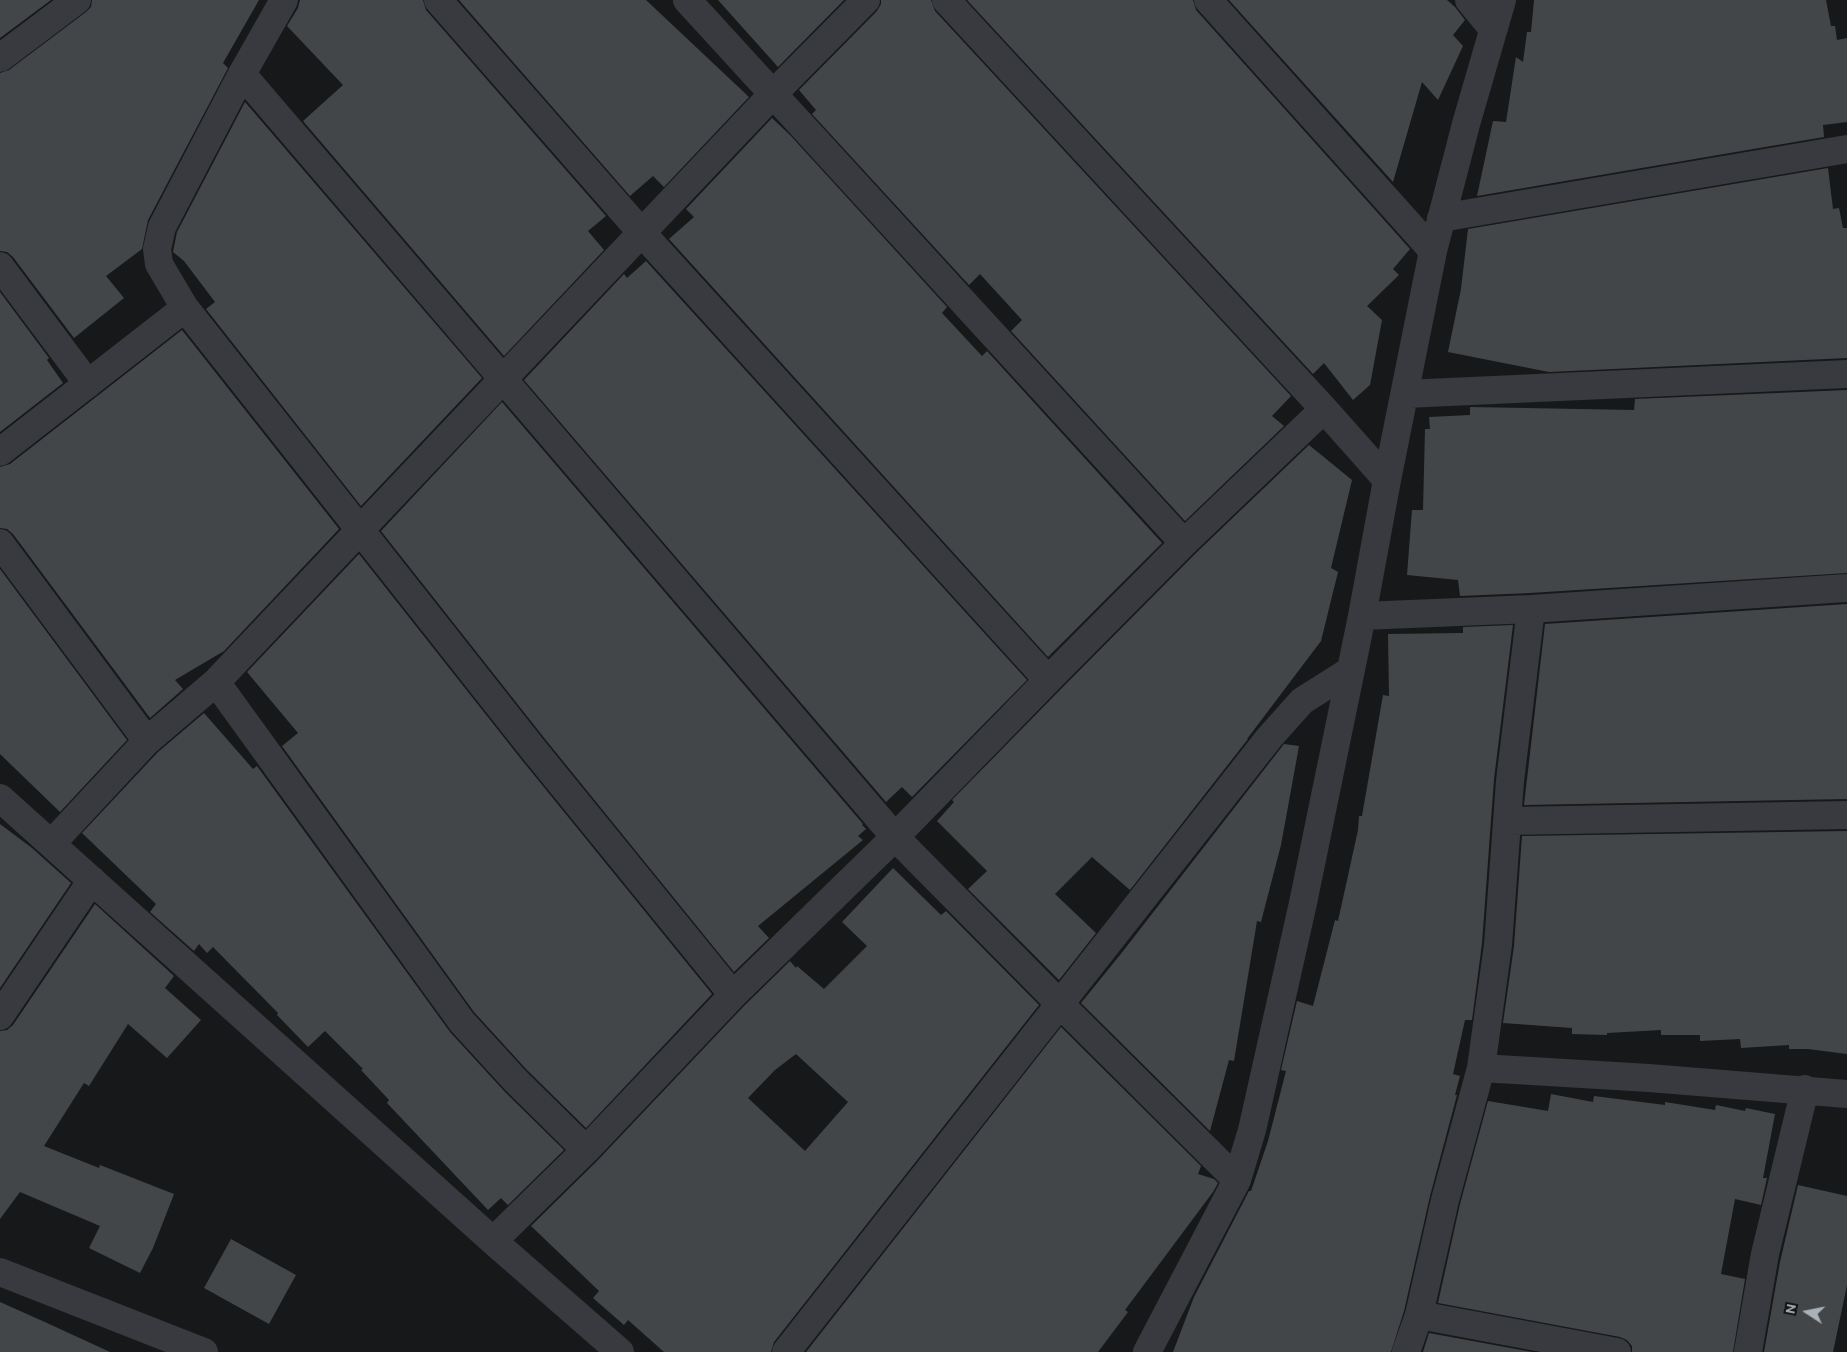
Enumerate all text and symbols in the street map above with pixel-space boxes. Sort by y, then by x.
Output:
north arrow [1782,1287,1832,1337]
text: N [1782,1302,1801,1316]

